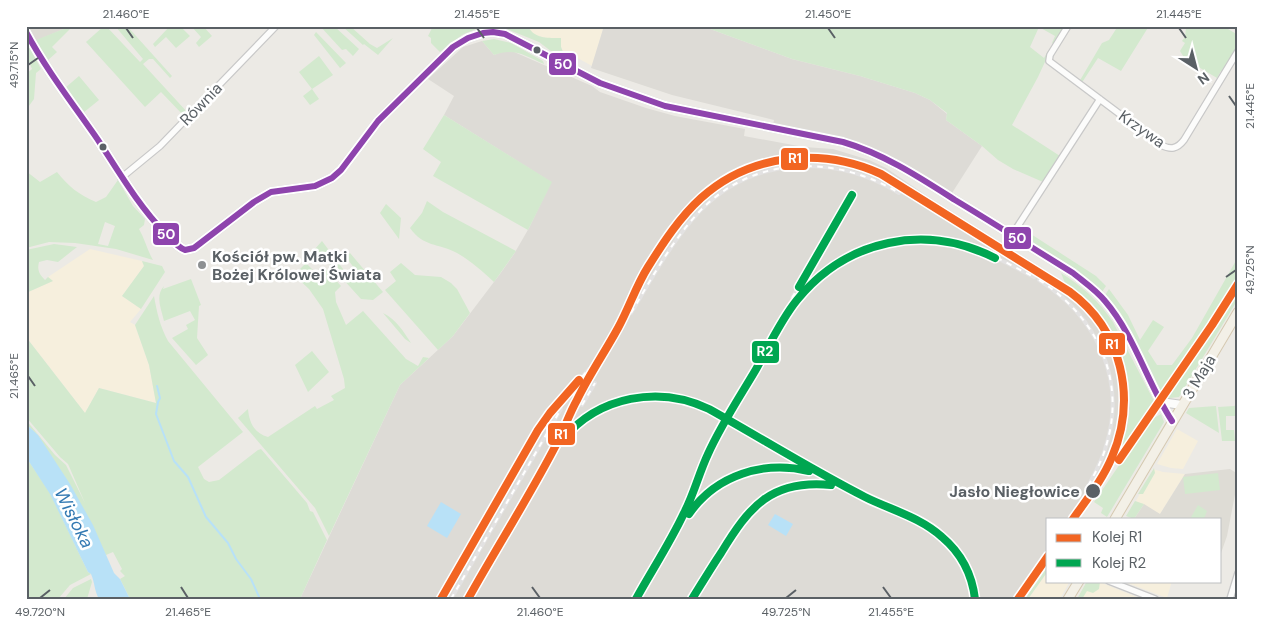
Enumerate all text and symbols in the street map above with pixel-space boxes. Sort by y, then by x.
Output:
text: 21.460°E [103,6,150,22]
text: 21.455°E [454,6,500,22]
text: 21.450°E [805,6,852,22]
text: 21.445°E [1156,6,1202,22]
text: 49.715°N [6,42,22,88]
north arrow [1172,42,1222,92]
unlabelled marker [532,45,542,55]
line badge: 50 [548,52,577,76]
text: 50 [554,55,572,73]
text: N [1194,68,1213,89]
street label: Równia [175,78,227,130]
text: 21.445°E [1242,83,1258,129]
street label: Krzywa [1115,105,1169,153]
unlabelled marker [98,142,108,152]
line badge: R1 [780,147,809,171]
text: R1 [788,149,802,167]
line badge: 50 [152,222,180,246]
text: 50 [157,225,175,243]
line badge: 50 [1003,226,1032,250]
text: 50 [1008,229,1026,247]
text: 49.725°N [1242,245,1258,295]
place label: Kościół pw. Matki Bożej Królowej Świata [212,246,381,285]
marker: Kościół pw. Matki Bożej Królowej Świata [196,259,208,271]
line badge: R1 [1098,332,1126,356]
text: R1 [1105,335,1119,353]
line badge: R2 [751,340,780,364]
text: R2 [757,342,773,360]
street label: 3 Maja [1178,351,1220,403]
text: 21.465°E [6,353,22,399]
line badge: R1 [547,422,576,446]
text: R1 [554,425,568,443]
place label: Jasło Niegłowice [949,481,1080,502]
marker: Jasło Niegłowice [1084,482,1102,500]
water label: Wisłoka [49,484,99,552]
legend [1046,518,1222,582]
text: Kolej R1 [1092,527,1142,547]
text: Kolej R2 [1092,553,1146,573]
text: 49.720°N [15,604,65,620]
text: 21.465°E [165,604,211,620]
text: 21.460°E [517,604,564,620]
text: 49.725°N [761,604,811,620]
text: 21.455°E [868,604,914,620]

